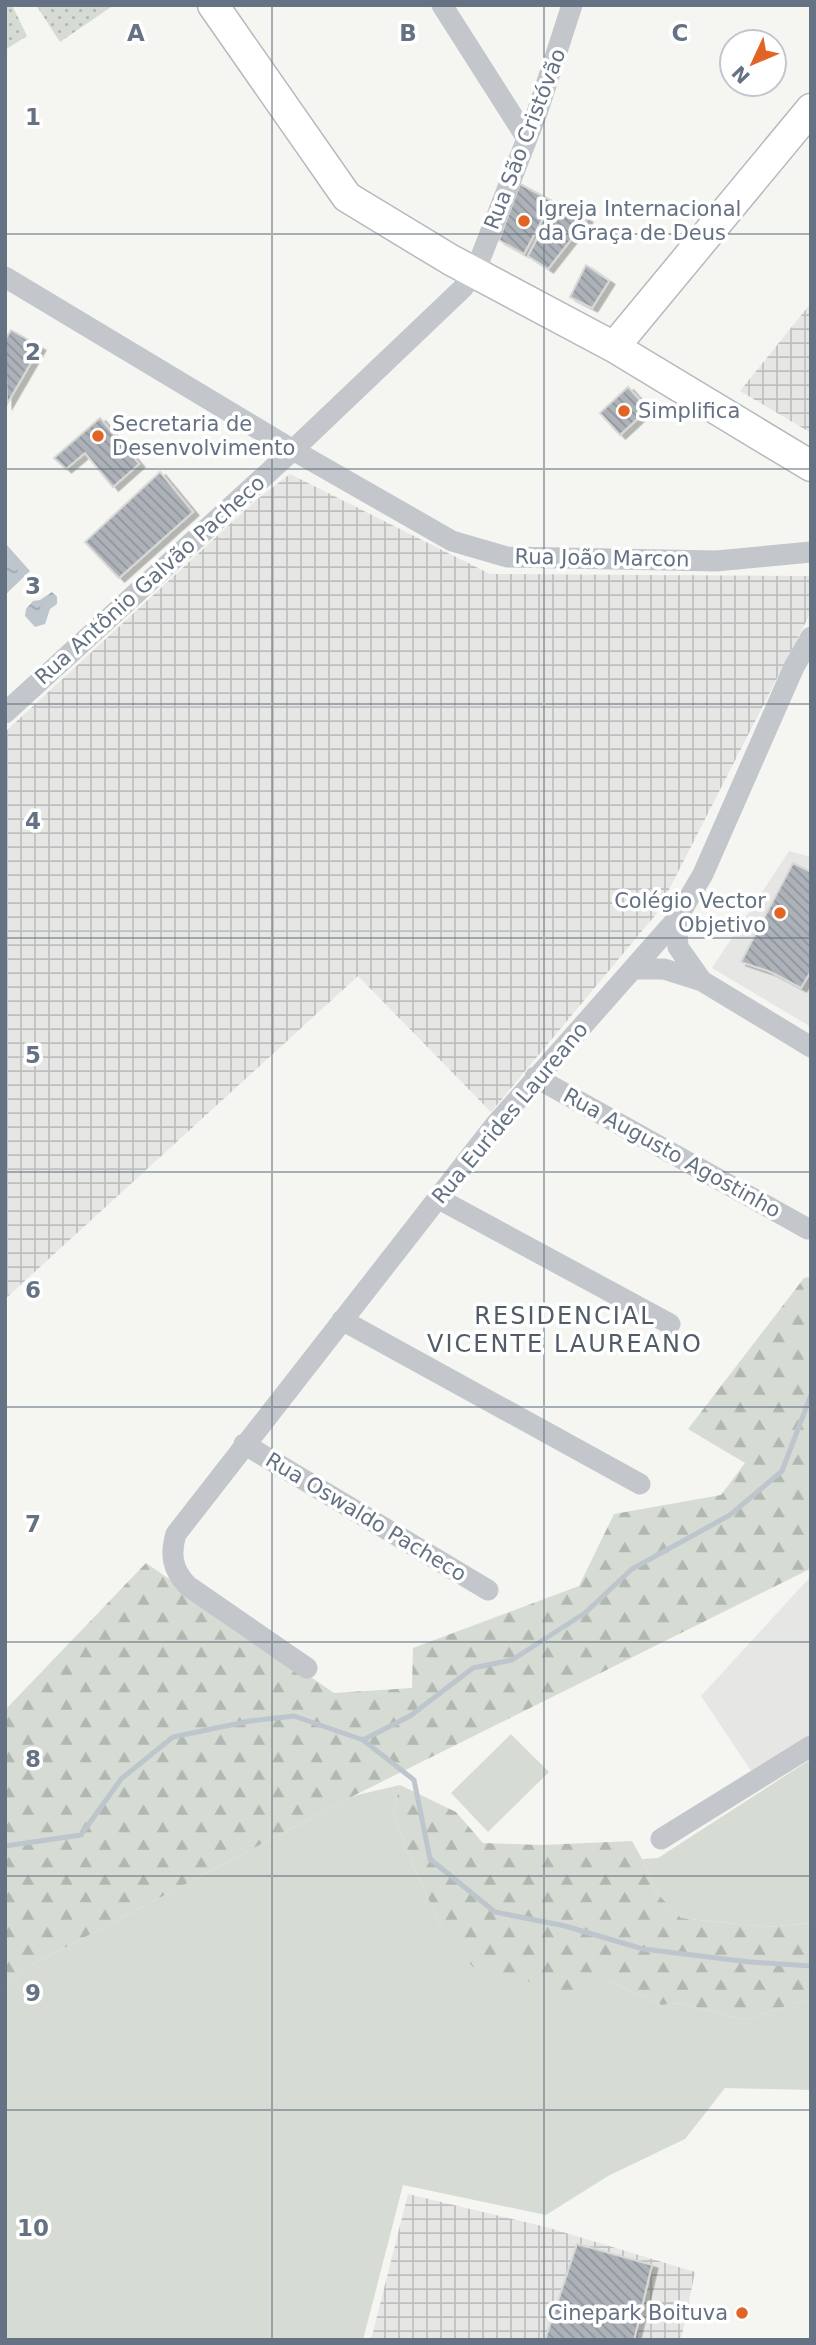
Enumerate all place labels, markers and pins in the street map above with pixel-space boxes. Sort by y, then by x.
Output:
place label: Igreja Internacional da Graça de Deus [538,197,741,245]
marker: Igreja Internacional da Graça de Deus [516,213,532,229]
place label: Simplifica [638,399,740,423]
marker: Simplifica [616,403,632,419]
place label: Secretaria de Desenvolvimento [112,412,295,460]
marker: Secretaria de Desenvolvimento [90,428,106,444]
place label: Colégio Vector Objetivo [614,889,766,937]
marker: Colégio Vector Objetivo [772,905,788,921]
place label: Cinepark Boituva [548,2301,728,2325]
marker: Cinepark Boituva [734,2305,750,2321]

